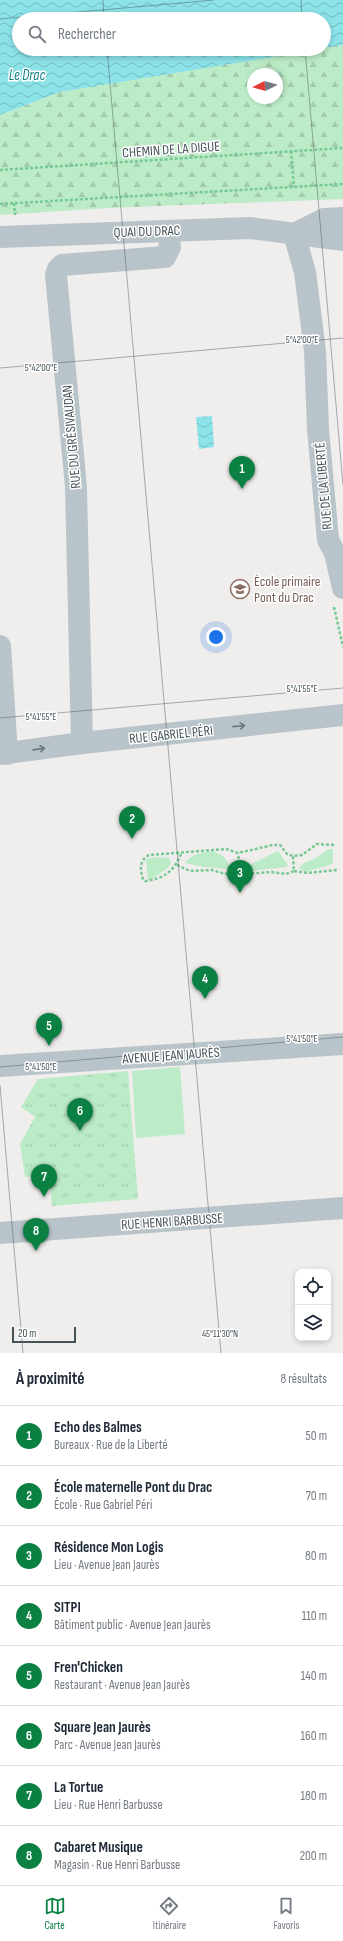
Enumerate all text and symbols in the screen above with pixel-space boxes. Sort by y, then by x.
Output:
search box [12,12,331,56]
icon: search [26,23,48,45]
text: Rechercher [58,25,116,44]
water label: Le Drac [9,66,45,85]
north arrow [247,68,283,104]
street label: CHEMIN DE LA DIGUE [122,138,221,161]
street label: QUAI DU DRAC [113,222,181,241]
text: 5°42'00"E [286,334,318,346]
text: 5°42'00"E [25,362,57,374]
street label: RUE DU GRÉSIVAUDAN [58,384,84,489]
street label: RUE DE LA LIBERTÉ [311,441,336,530]
pin: 1 [229,456,255,489]
place label: École primaire Pont du Drac [254,573,320,606]
school or university icon: École primaire Pont du Drac [229,578,251,600]
your location [206,627,226,647]
text: 5°41'55"E [287,683,317,695]
text: 5°41'55"E [26,711,56,723]
street label: RUE GABRIEL PÉRI [128,722,214,747]
one-way arrow [232,723,245,730]
one-way arrow [32,745,45,753]
pin: 2 [119,806,145,839]
pin: 3 [227,860,253,893]
pin: 4 [192,966,218,999]
pin: 5 [36,1013,62,1046]
text: 5°41'50"E [286,1033,318,1045]
street label: AVENUE JEAN JAURÈS [121,1044,220,1067]
text: 5°41'50"E [25,1061,57,1073]
pin: 6 [67,1098,93,1131]
pin: 7 [31,1164,57,1197]
street label: RUE HENRI BARBUSSE [120,1209,224,1234]
pin: 8 [23,1218,49,1251]
map controls [295,1269,331,1341]
button: locate [295,1269,331,1305]
button: layers [295,1305,331,1341]
scale bar [12,1325,76,1344]
text: 20 m [18,1327,36,1340]
text: 45°11'30"N [202,1328,238,1340]
text: À proximité [16,1369,84,1389]
text: 8 résultats [281,1371,327,1387]
text: Echo des Balmes [54,1418,142,1437]
text: 1 [26,1428,32,1444]
text: 50 m [306,1428,327,1444]
text: Bureaux · Rue de la Liberté [54,1437,168,1453]
text: École maternelle Pont du Drac [54,1478,212,1497]
text: 2 [26,1488,32,1504]
text: 70 m [306,1488,327,1504]
text: École · Rue Gabriel Péri [54,1497,152,1513]
text: Résidence Mon Logis [54,1538,164,1557]
text: 3 [26,1548,32,1564]
text: 80 m [305,1548,327,1564]
text: Lieu · Avenue Jean Jaurès [54,1557,160,1573]
text: SITPI [54,1598,81,1617]
text: 4 [26,1608,32,1624]
text: 110 m [302,1608,327,1624]
text: Bâtiment public · Avenue Jean Jaurès [54,1617,211,1633]
text: Fren'Chicken [54,1658,123,1677]
text: 5 [26,1668,32,1684]
text: 140 m [301,1668,327,1684]
text: Restaurant · Avenue Jean Jaurès [54,1677,190,1693]
text: Square Jean Jaurès [54,1718,151,1737]
text: 6 [26,1728,32,1744]
text: 160 m [301,1728,327,1744]
text: Parc · Avenue Jean Jaurès [54,1737,161,1753]
text: La Tortue [54,1778,103,1797]
text: 7 [26,1788,32,1804]
text: 180 m [301,1788,327,1804]
text: Lieu · Rue Henri Barbusse [54,1797,163,1813]
text: Cabaret Musique [54,1838,143,1857]
text: 8 [26,1848,32,1864]
text: 200 m [300,1848,327,1864]
text: Magasin · Rue Henri Barbusse [54,1857,180,1873]
tab: Carte [44,1895,66,1932]
tab: Itinéraire [153,1895,186,1932]
tab: Favoris [273,1895,299,1932]

